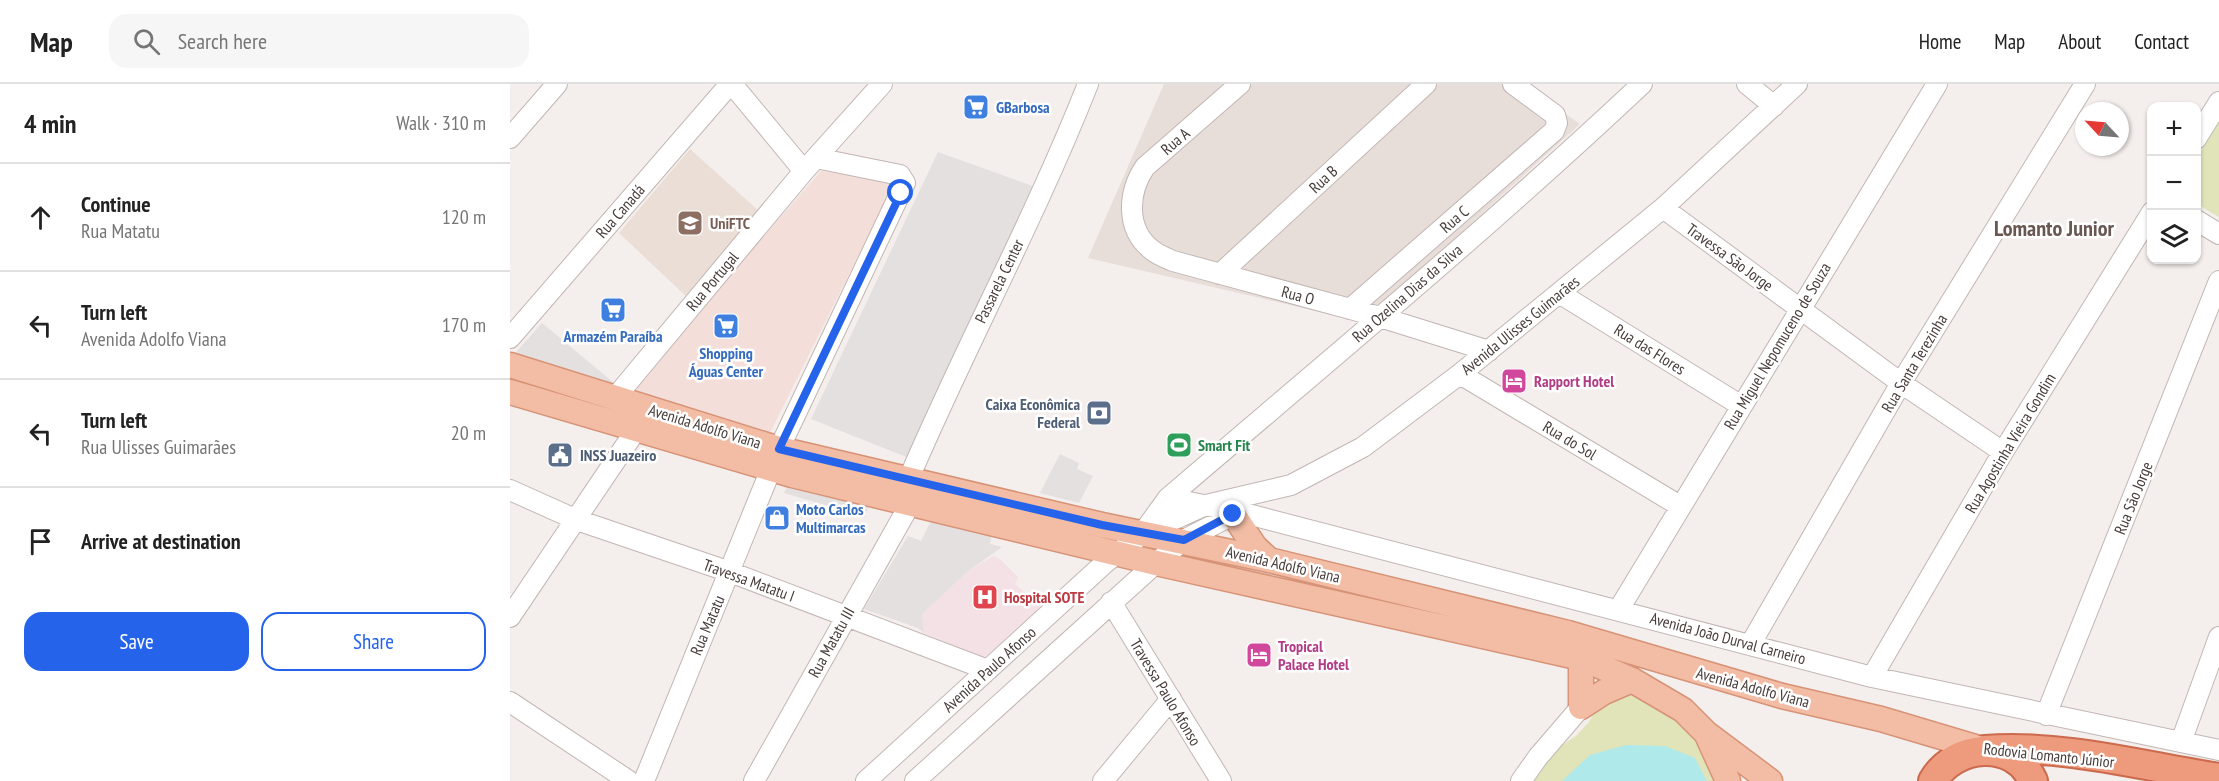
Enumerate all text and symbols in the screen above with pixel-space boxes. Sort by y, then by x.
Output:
search box [109,14,529,68]
text: Map [30,23,73,60]
icon: search [130,25,163,58]
text: Search here [178,27,267,55]
text: Home [1919,28,1961,55]
text: Map [1994,28,2025,55]
text: About [2058,28,2101,55]
text: Contact [2134,28,2189,55]
supermarket icon: GBarbosa [961,92,991,122]
place label: GBarbosa [996,97,1050,117]
north arrow [2075,102,2129,156]
map controls [2147,102,2201,264]
button: + [2147,102,2201,156]
text: 4 min [24,107,77,140]
text: Walk · 310 m [396,110,486,136]
street label: Rua A [1157,123,1194,159]
button: − [2147,156,2201,210]
street label: Rua B [1304,161,1342,197]
route start [887,179,913,205]
street label: Rua Canadá [591,180,649,242]
text: Continue [81,190,151,218]
icon: ahead [24,201,57,234]
street label: Rua C [1435,201,1473,237]
text: 120 m [442,204,486,230]
school or university icon: UniFTC [675,208,705,238]
button: layers [2147,210,2201,264]
place label: UniFTC [710,213,751,233]
district label: Lomanto Junior [1994,214,2115,242]
text: Rua Matatu [81,218,160,244]
street label: Travessa São Jorge [1683,219,1777,295]
street label: Passarela Center [970,235,1028,326]
street label: Rua Ozelina Dias da Silva [1348,240,1466,346]
street label: Rua Portugal [681,247,743,315]
street label: Rua Miguel Nepomuceno de Souza [1719,259,1835,433]
street label: Avenida Ulisses Guimarães [1457,271,1583,379]
street label: Rua O [1279,281,1317,309]
supermarket icon: Armazém Paraíba [598,295,628,325]
text: Turn left [81,298,147,326]
icon: left [24,309,57,342]
street label: Rua Santa Terezinha [1877,310,1951,416]
supermarket icon: Shopping Águas Center [711,311,741,341]
text: 170 m [442,312,486,338]
street label: Rua das Flores [1611,319,1689,379]
text: Avenida Adolfo Viana [81,326,227,352]
place label: Armazém Paraíba [562,326,663,346]
place label: Shopping Águas Center [688,343,763,381]
hotel icon: Rapport Hotel [1499,366,1529,396]
street label: Rua Agostinha Vieira Gondim [1960,369,2060,517]
place label: Rapport Hotel [1534,371,1614,391]
place label: Caixa Econômica Federal [986,394,1080,432]
bank icon: Caixa Econômica Federal [1084,398,1114,428]
street label: Avenida Adolfo Viana [646,399,764,453]
text: Turn left [81,406,147,434]
street label: Rua do Sol [1540,416,1601,464]
icon: left [24,417,57,450]
text: 20 m [451,420,486,446]
sports icon: Smart Fit [1164,430,1194,460]
text: Rua Ulisses Guimarães [81,434,236,460]
place label: Smart Fit [1198,435,1251,455]
public building icon: INSS Juazeiro [545,440,575,470]
place label: INSS Juazeiro [580,445,656,465]
street label: Rua São Jorge [2109,459,2157,537]
place label: Moto Carlos Multimarcas [796,499,866,537]
route end [1219,500,1245,526]
shop icon: Moto Carlos Multimarcas [762,503,792,533]
icon: arrive [24,525,57,558]
text: Arrive at destination [81,527,241,555]
street label: Avenida Adolfo Viana [1224,541,1342,587]
street label: Travessa Matatu I [701,554,797,606]
hospital icon: Hospital SOTE [970,582,1000,612]
place label: Hospital SOTE [1004,587,1084,607]
street label: Rua Matatu [685,592,729,658]
street label: Rua Matatu III [803,603,859,681]
street label: Avenida João Durval Carneiro [1648,608,1808,668]
button: Save [24,612,249,671]
button: Share [261,612,486,671]
street label: Avenida Paulo Afonso [938,622,1040,716]
street label: Travessa Paulo Afonso [1126,635,1206,749]
place label: Tropical Palace Hotel [1278,636,1349,674]
hotel icon: Tropical Palace Hotel [1244,640,1274,670]
street label: Avenida Adolfo Viana [1694,662,1812,712]
street label: Rodovia Lomanto Júnior [1983,738,2116,772]

